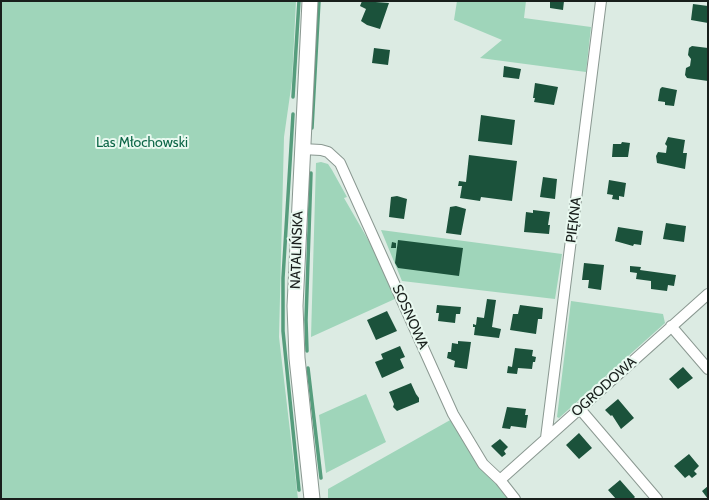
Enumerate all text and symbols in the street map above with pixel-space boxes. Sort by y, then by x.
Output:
park label: Las Młochowski [96,135,188,151]
street label: PIĘKNA [563,196,585,244]
street label: NATALIŃSKA [287,211,307,289]
street label: SOSNOWA [388,282,432,352]
street label: OGRODOWA [568,353,640,421]

